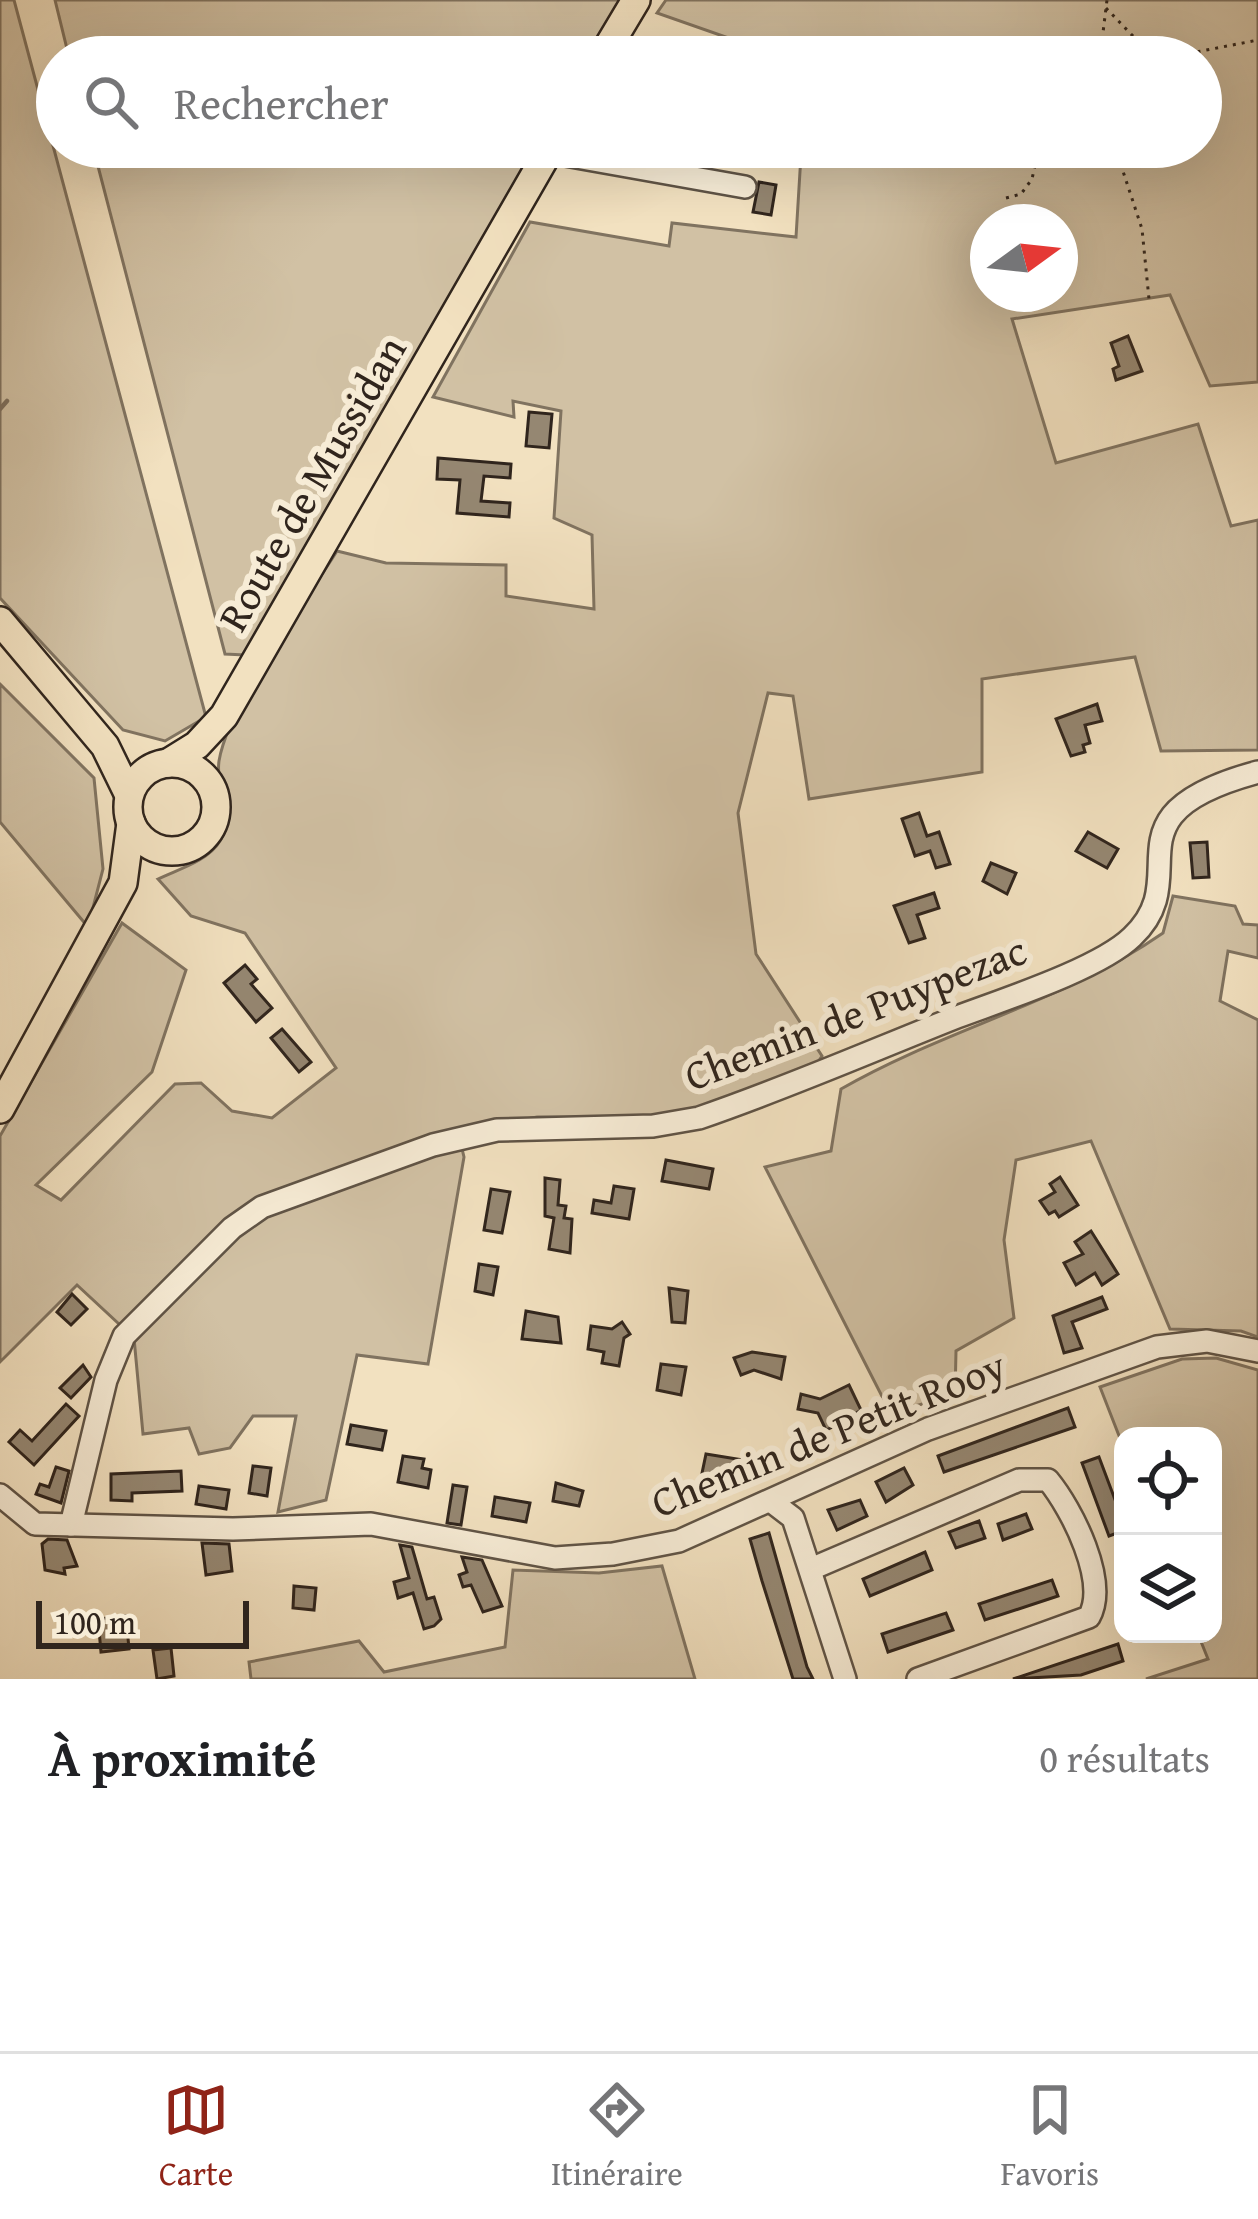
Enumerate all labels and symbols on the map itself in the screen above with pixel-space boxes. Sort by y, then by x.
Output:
north arrow [970,204,1078,312]
street label: Route de Mussidan [202,324,421,642]
street label: Chemin de Puypezac [675,919,1035,1105]
street label: Chemin de Petit Rooy [642,1334,1014,1532]
scale bar [36,1595,249,1648]

